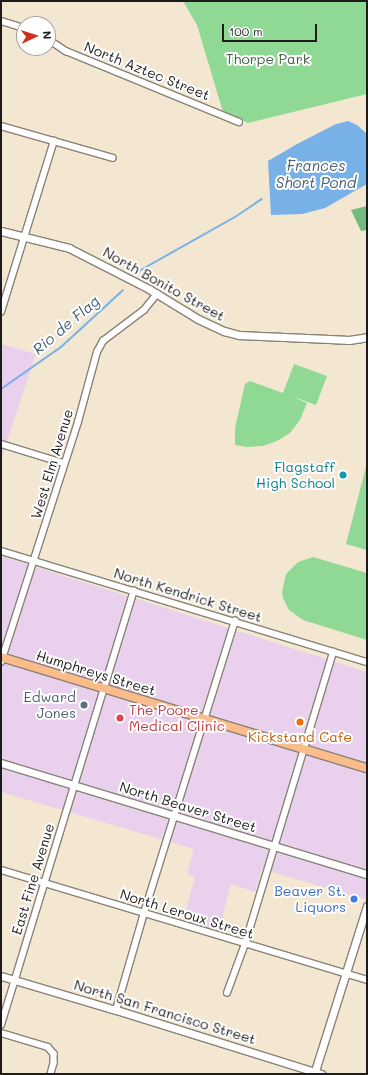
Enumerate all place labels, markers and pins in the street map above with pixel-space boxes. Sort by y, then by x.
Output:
place label: Flagstaff High School [256,459,335,492]
marker: Flagstaff High School [338,470,348,480]
place label: Edward Jones [24,689,76,722]
marker: Edward Jones [79,700,89,710]
place label: The Poore Medical Clinic [129,702,225,734]
marker: The Poore Medical Clinic [114,712,126,724]
marker: Kickstand Cafe [295,717,305,727]
place label: Kickstand Cafe [248,729,352,745]
place label: Beaver St. Liquors [274,883,346,916]
marker: Beaver St. Liquors [349,894,359,904]

